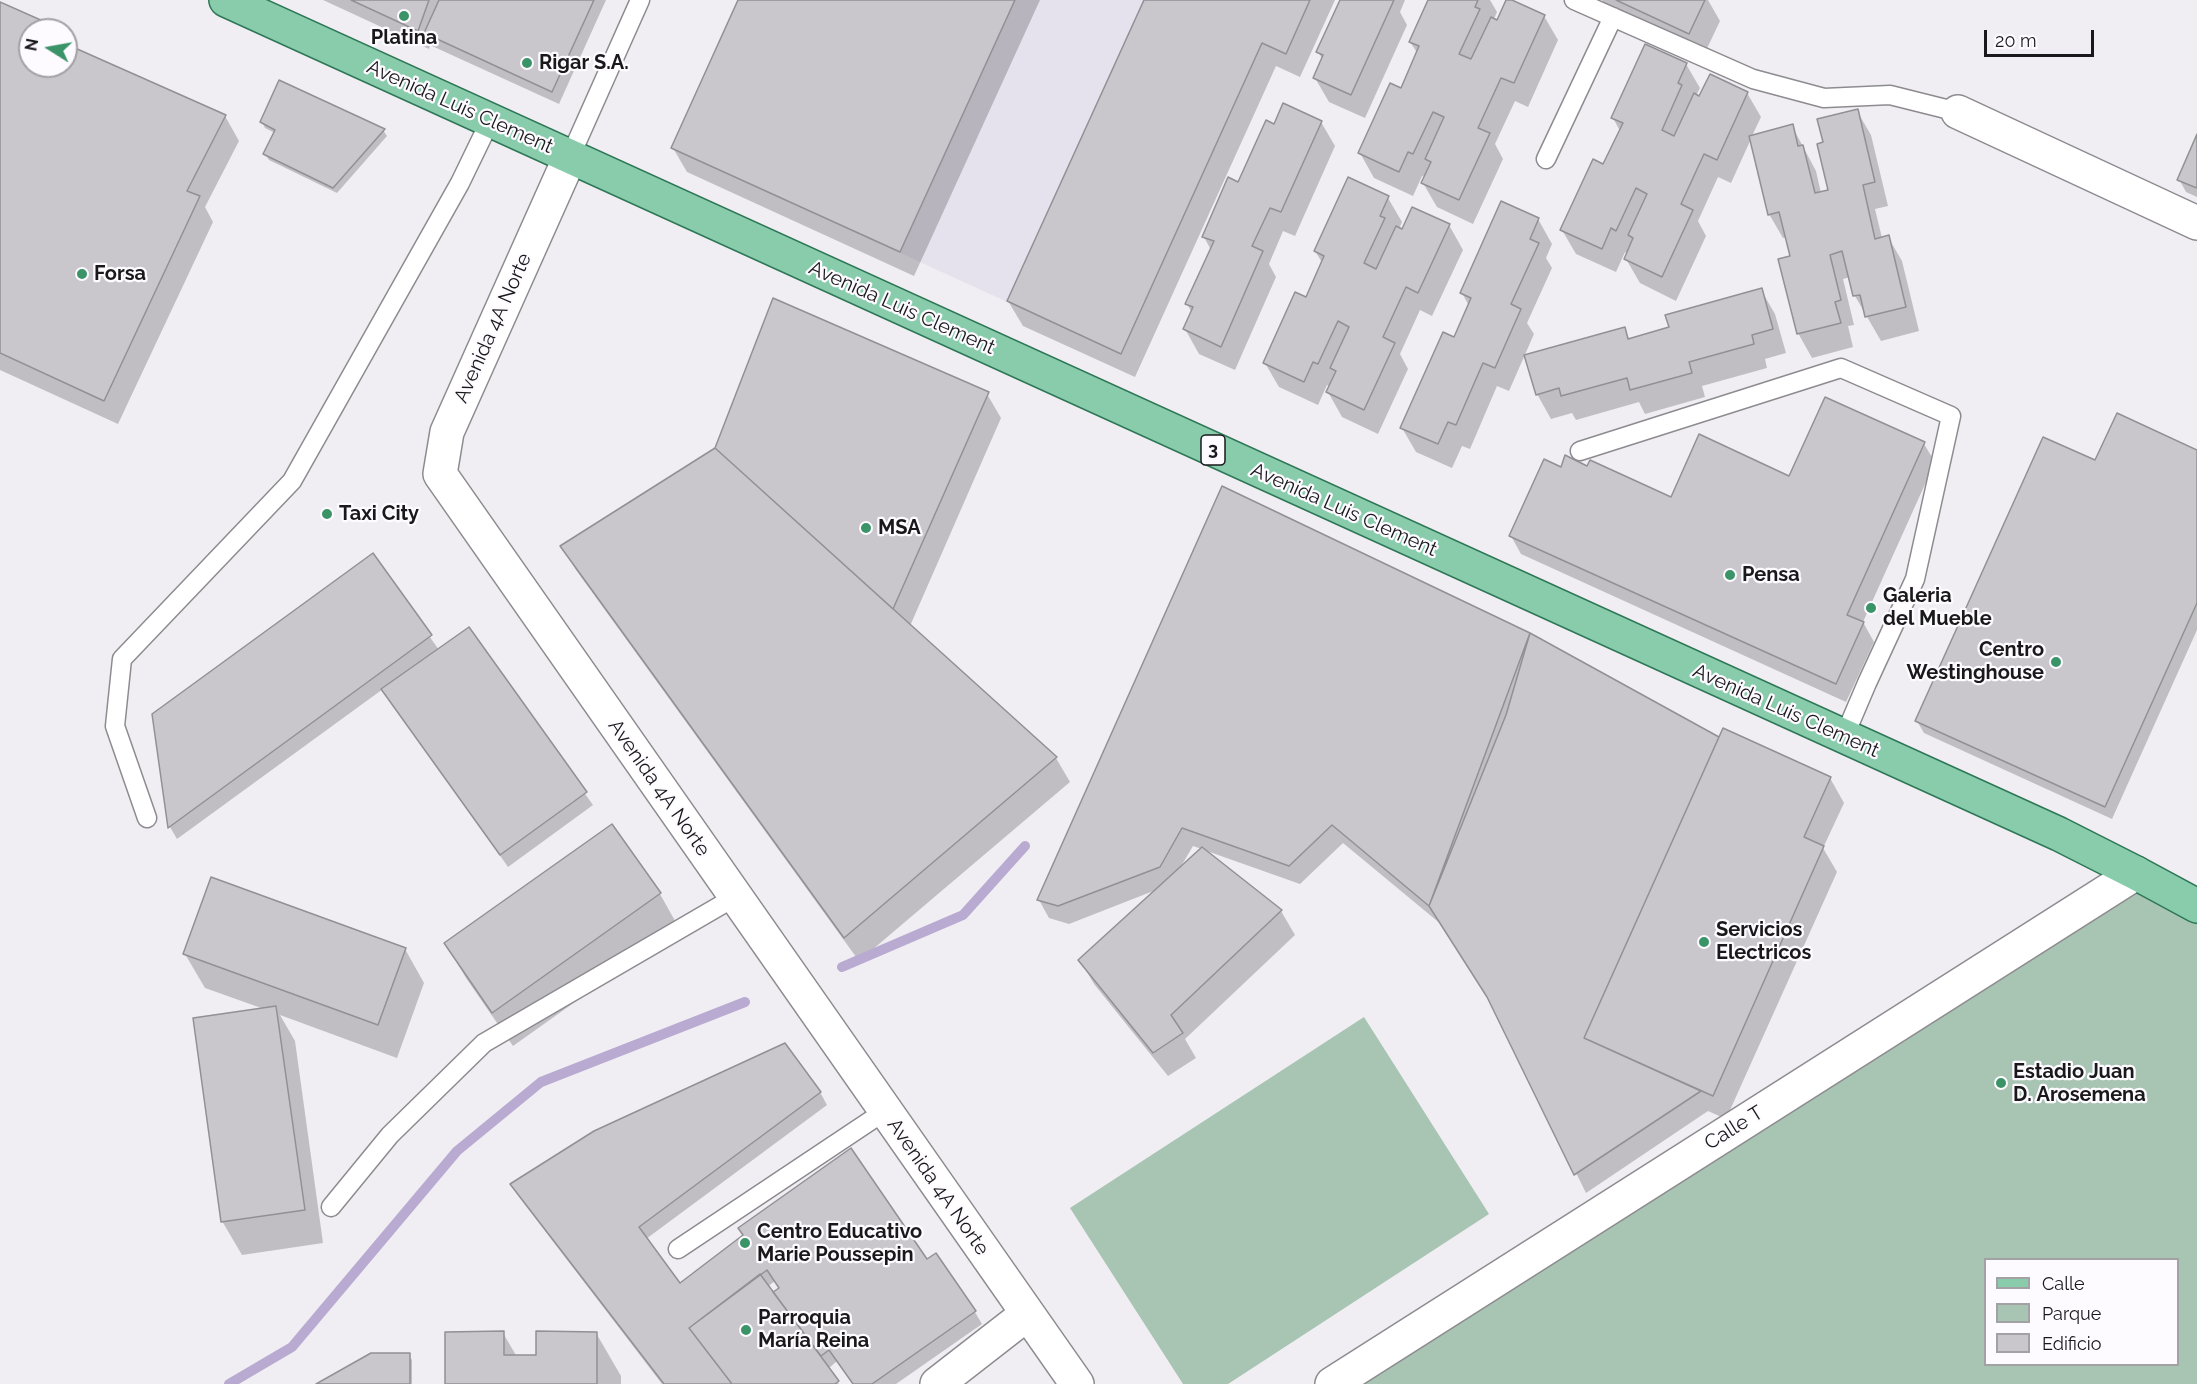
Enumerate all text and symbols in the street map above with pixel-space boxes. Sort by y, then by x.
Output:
marker: Platina [397,9,411,23]
north arrow [18,18,78,78]
scale bar [1987,18,2096,56]
place label: Platina [371,26,437,50]
text: 20 m [1995,30,2037,51]
text: N [21,37,42,53]
place label: Rigar S.A. [539,51,629,75]
street label: Avenida Luis Clement [363,55,557,159]
marker: Rigar S.A. [520,56,534,70]
street label: Avenida 4A Norte [449,249,537,407]
street label: Avenida Luis Clement [805,256,999,360]
place label: Forsa [94,262,146,286]
marker: Forsa [75,267,89,281]
road number: 3 [1201,435,1225,465]
street label: Avenida Luis Clement [1247,458,1441,562]
place label: Taxi City [339,502,419,526]
marker: Taxi City [320,507,334,521]
place label: MSA [878,516,921,540]
marker: MSA [859,521,873,535]
place label: Pensa [1742,563,1800,587]
marker: Pensa [1723,568,1737,582]
place label: Galeria del Mueble [1883,584,1992,631]
marker: Galeria del Mueble [1864,601,1878,615]
place label: Centro Westinghouse [1907,638,2044,685]
marker: Centro Westinghouse [2049,655,2063,669]
street label: Avenida Luis Clement [1689,659,1883,763]
street label: Avenida 4A Norte [603,715,715,861]
place label: Servicios Electricos [1716,918,1811,965]
marker: Servicios Electricos [1697,935,1711,949]
place label: Estadio Juan D. Arosemena [2013,1060,2146,1107]
marker: Estadio Juan D. Arosemena [1994,1076,2008,1090]
street label: Calle T [1700,1101,1768,1155]
street label: Avenida 4A Norte [882,1114,994,1260]
place label: Centro Educativo Marie Poussepin [757,1220,922,1267]
marker: Centro Educativo Marie Poussepin [738,1236,752,1250]
legend [1984,1258,2179,1366]
text: Calle [2042,1273,2085,1294]
text: Parque [2042,1303,2101,1324]
place label: Parroquia María Reina [758,1306,869,1353]
marker: Parroquia María Reina [739,1323,753,1337]
text: Edificio [2042,1333,2101,1354]

